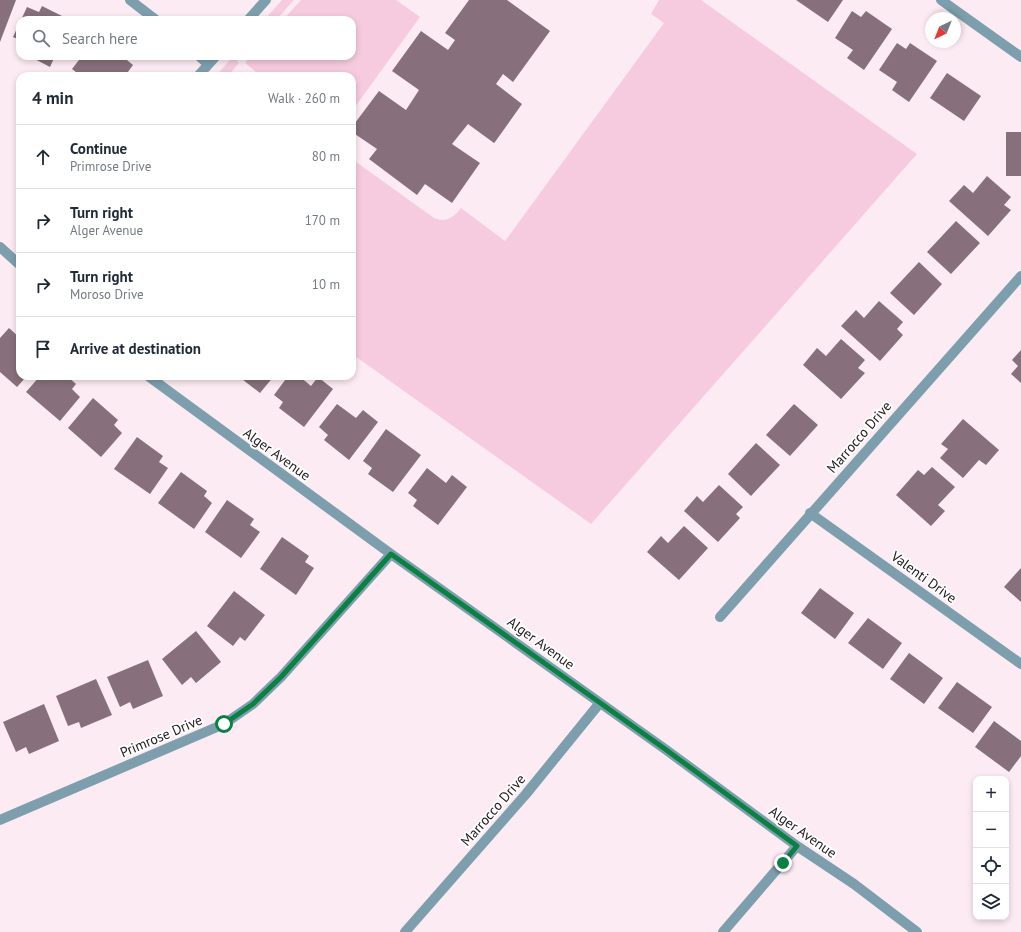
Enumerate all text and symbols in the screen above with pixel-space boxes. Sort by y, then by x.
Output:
north arrow [925,12,961,48]
search box [16,16,356,60]
icon: search [30,27,52,49]
text: Search here [62,29,138,48]
text: 4 min [32,87,73,109]
text: Walk · 260 m [268,90,340,107]
text: Continue [70,139,127,158]
icon: ahead [32,146,54,168]
text: 80 m [312,148,340,165]
text: Primrose Drive [70,158,151,175]
text: Turn right [70,203,133,222]
icon: right [32,210,54,232]
text: 170 m [305,212,340,229]
text: Alger Avenue [70,222,143,239]
text: Turn right [70,267,133,286]
icon: right [32,274,54,296]
text: 10 m [312,276,340,293]
text: Moroso Drive [70,286,144,303]
icon: arrive [32,338,54,360]
text: Arrive at destination [70,339,201,358]
street label: Marrocco Drive [823,397,895,477]
street label: Alger Avenue [240,424,314,484]
street label: Valenti Drive [887,547,960,607]
street label: Alger Avenue [504,613,578,673]
street label: Primrose Drive [117,711,205,761]
route start [215,715,233,733]
street label: Marrocco Drive [457,770,529,850]
map controls [973,776,1009,920]
button: + [973,776,1009,812]
street label: Alger Avenue [766,802,840,862]
button: − [973,812,1009,848]
button: locate [973,848,1009,884]
route end [774,854,792,872]
button: layers [973,884,1009,920]

